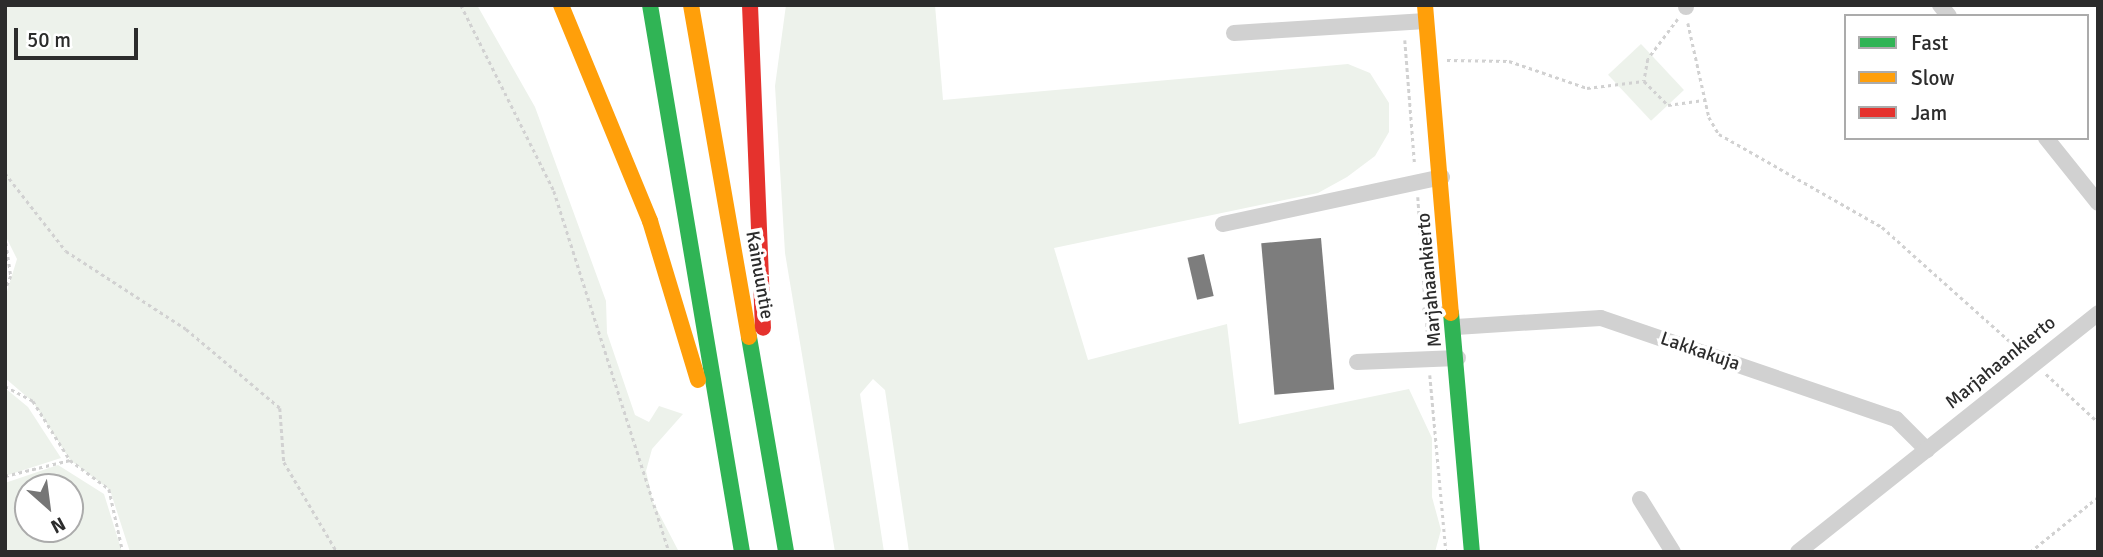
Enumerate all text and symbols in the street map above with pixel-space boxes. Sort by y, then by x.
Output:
scale bar [18,14,142,58]
legend [1844,14,2089,140]
text: 50 m [27,27,71,53]
text: Fast [1911,30,1948,56]
text: Slow [1911,65,1955,91]
text: Jam [1911,100,1947,126]
street label: Marjahaankierto [1413,212,1447,348]
street label: Kainuuntie [740,229,778,321]
street label: Marjahaankierto [1941,312,2061,414]
street label: Lakkakuja [1657,328,1743,376]
north arrow [14,473,84,543]
text: N [46,511,69,538]

